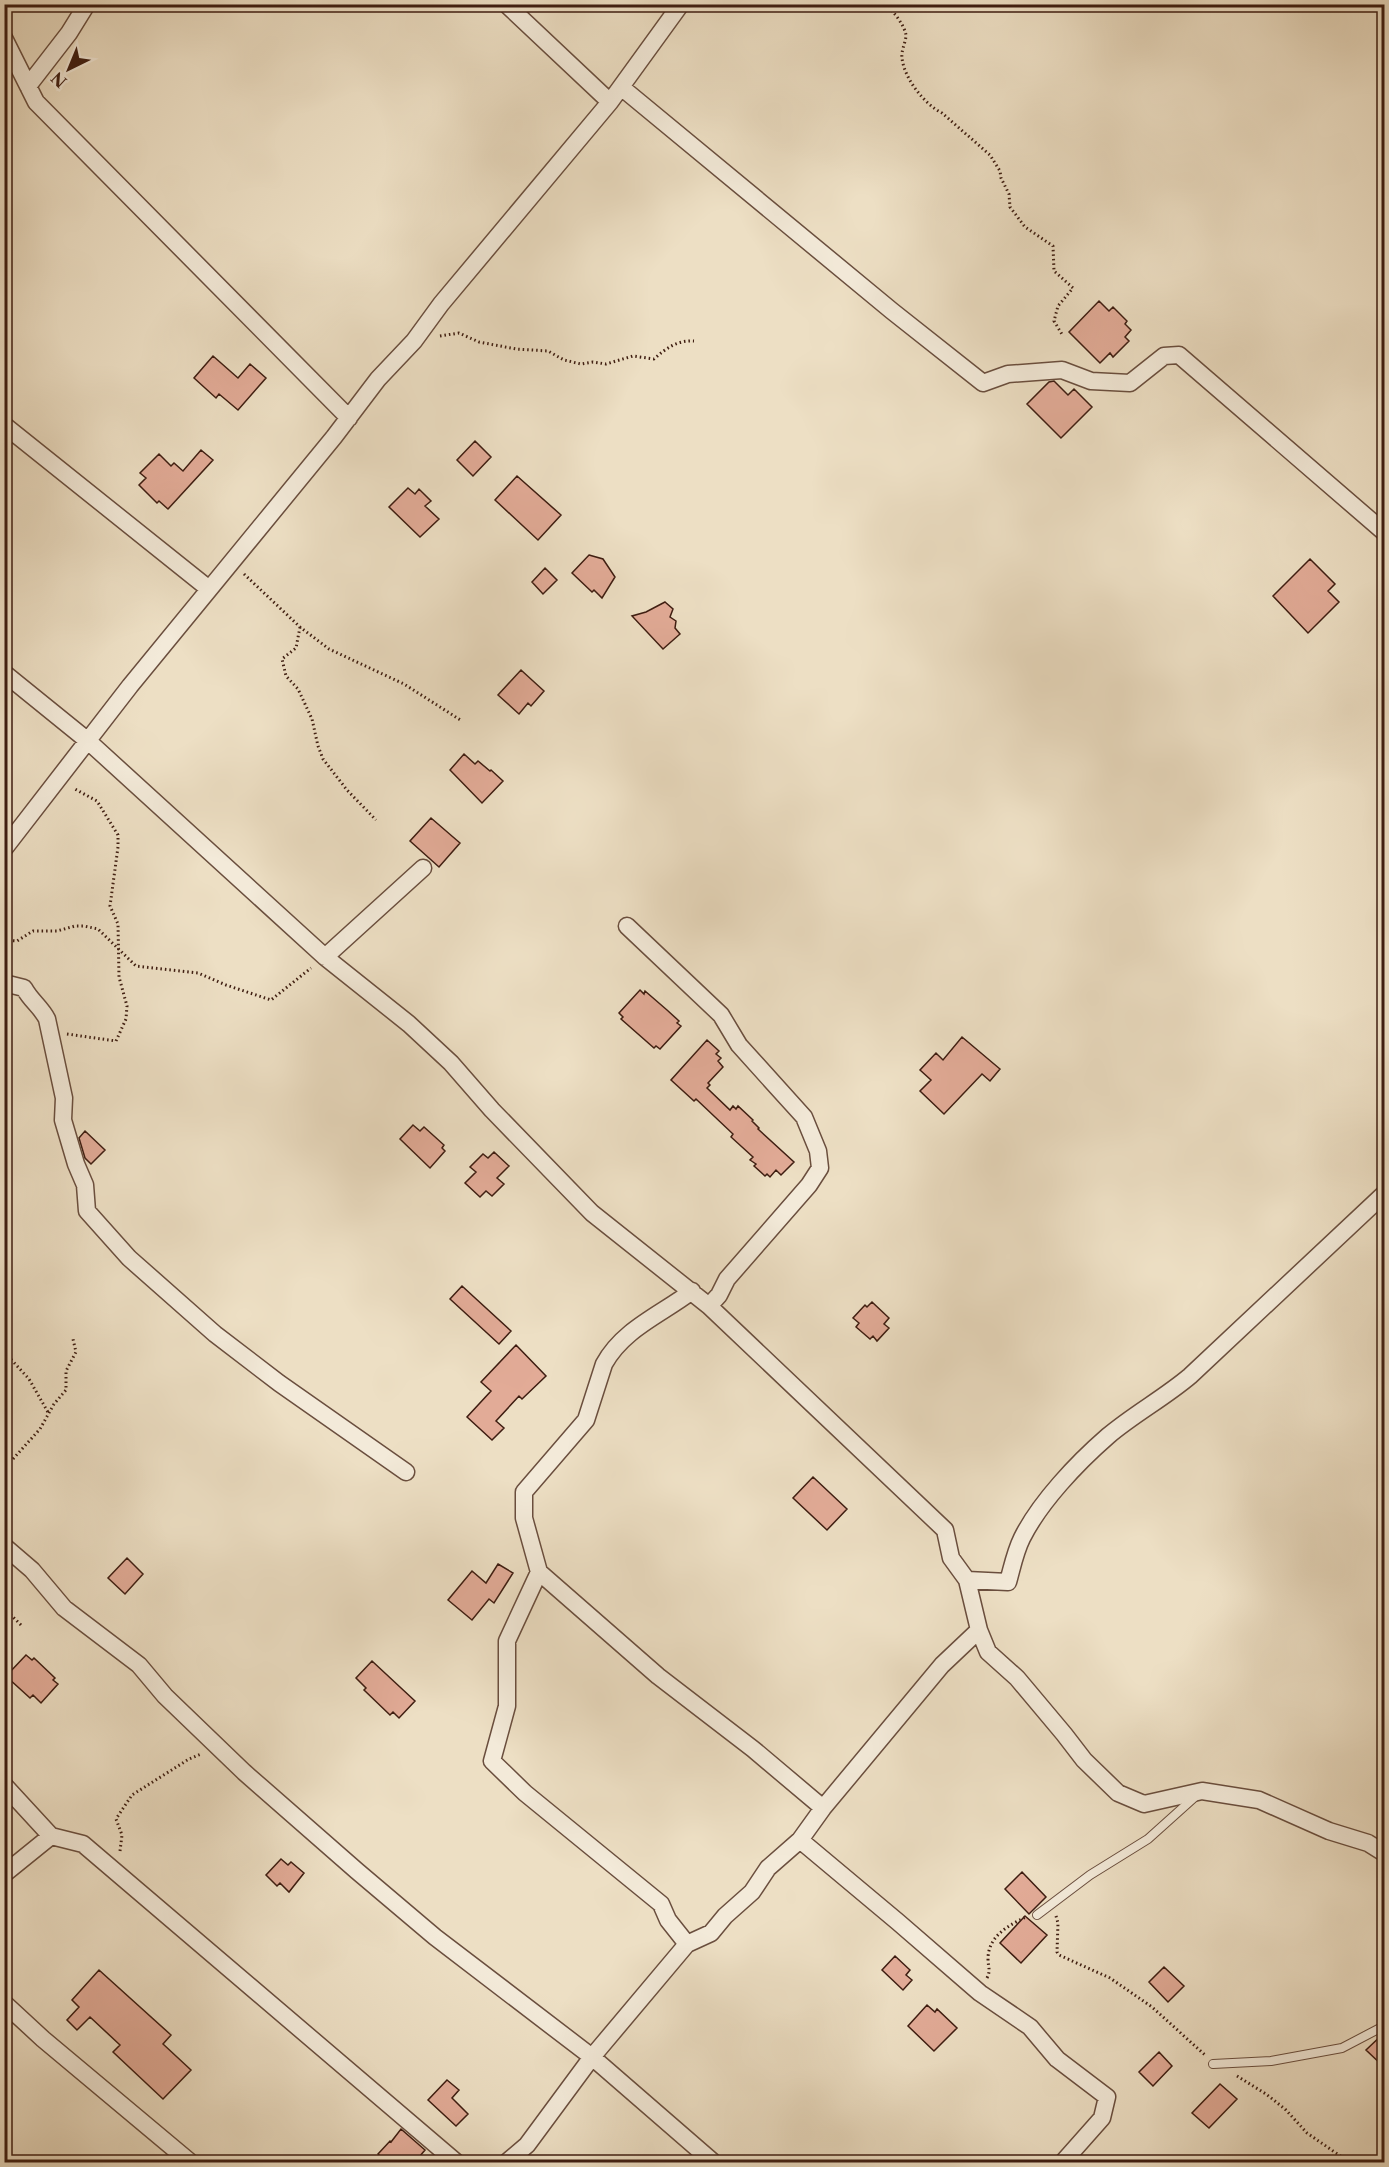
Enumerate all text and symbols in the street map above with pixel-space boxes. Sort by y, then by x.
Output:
north arrow [39,39,99,99]
text: N [47,68,71,92]

